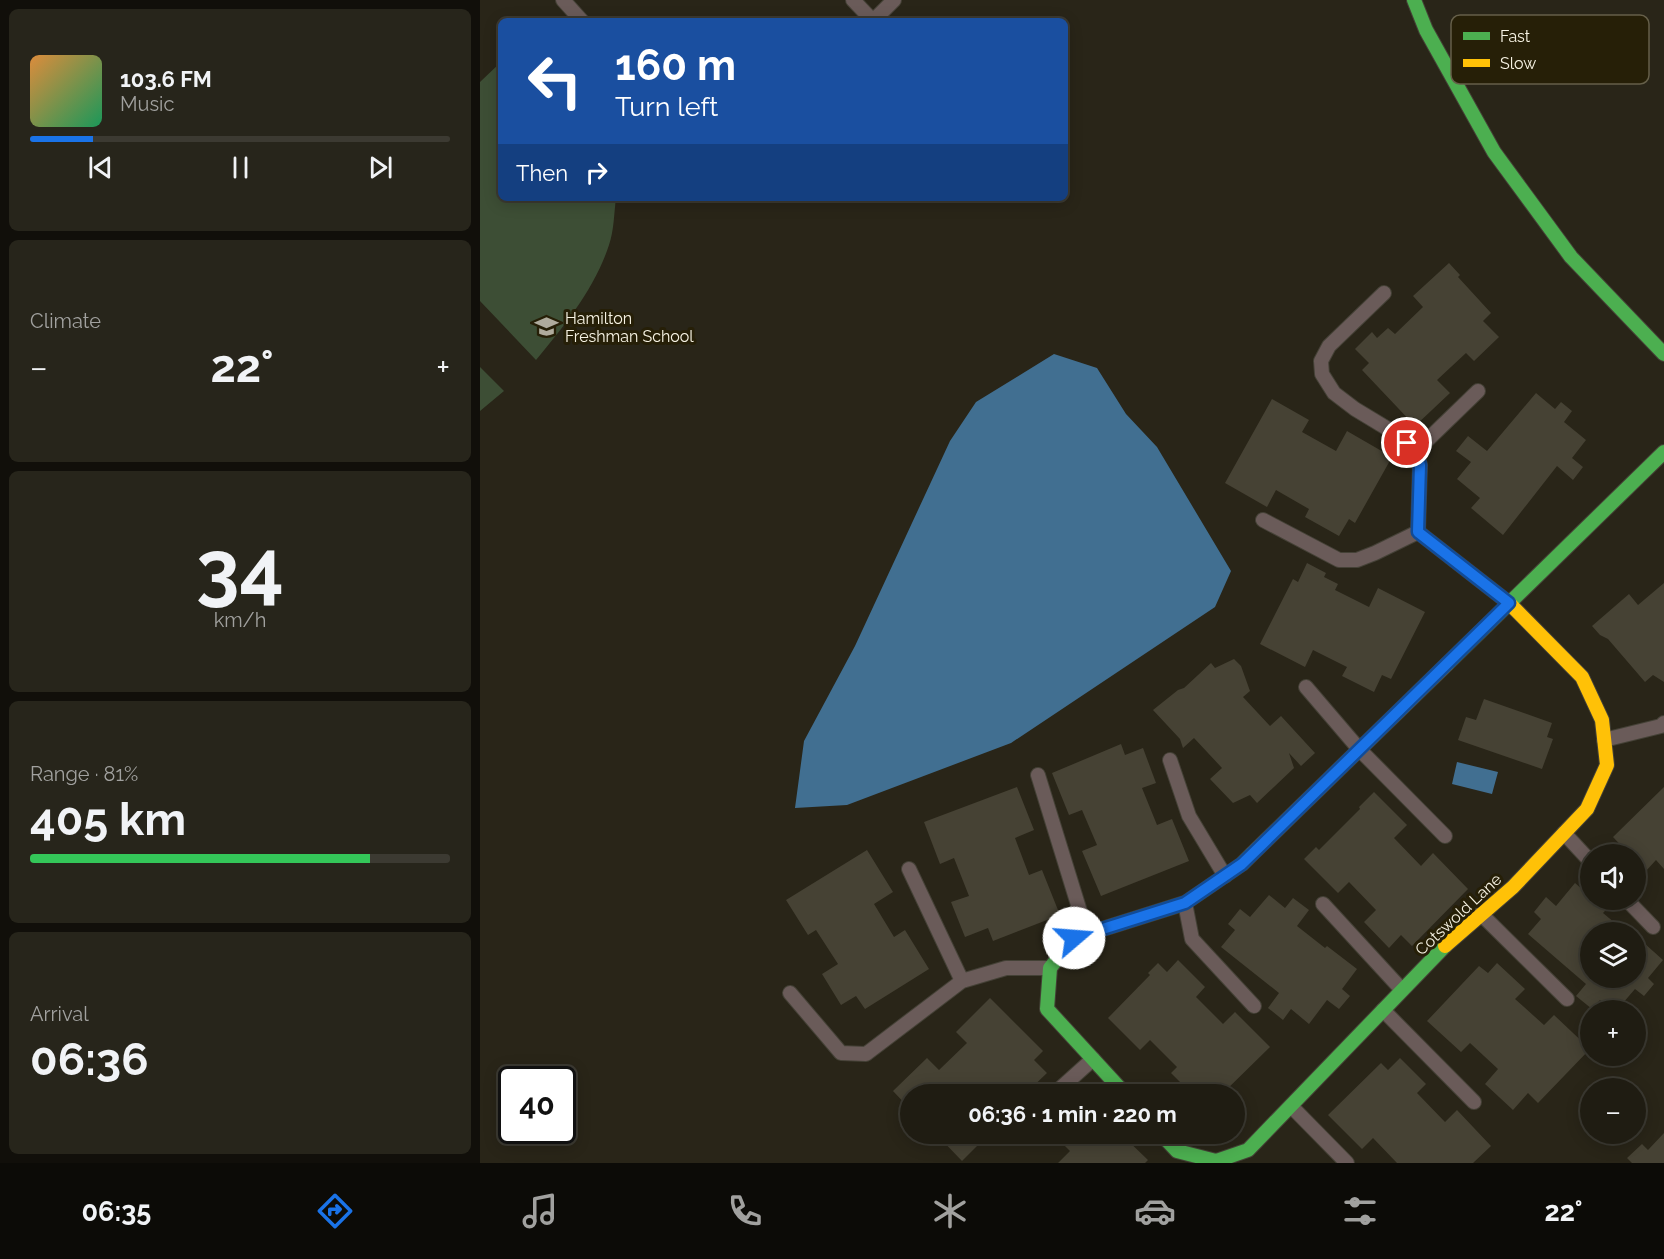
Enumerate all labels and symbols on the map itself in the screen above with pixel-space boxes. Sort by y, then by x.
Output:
legend [1451,15,1649,84]
text: Fast [1500,27,1531,46]
text: Slow [1500,54,1536,73]
place label: Hamilton Freshman School [565,309,694,346]
school or university icon: Hamilton Freshman School [534,314,560,340]
pin [1381,417,1432,468]
street label: Cotswold Lane [1411,870,1505,959]
position arrow [1042,906,1106,970]
speed limit sign: 40 [498,1066,576,1144]

